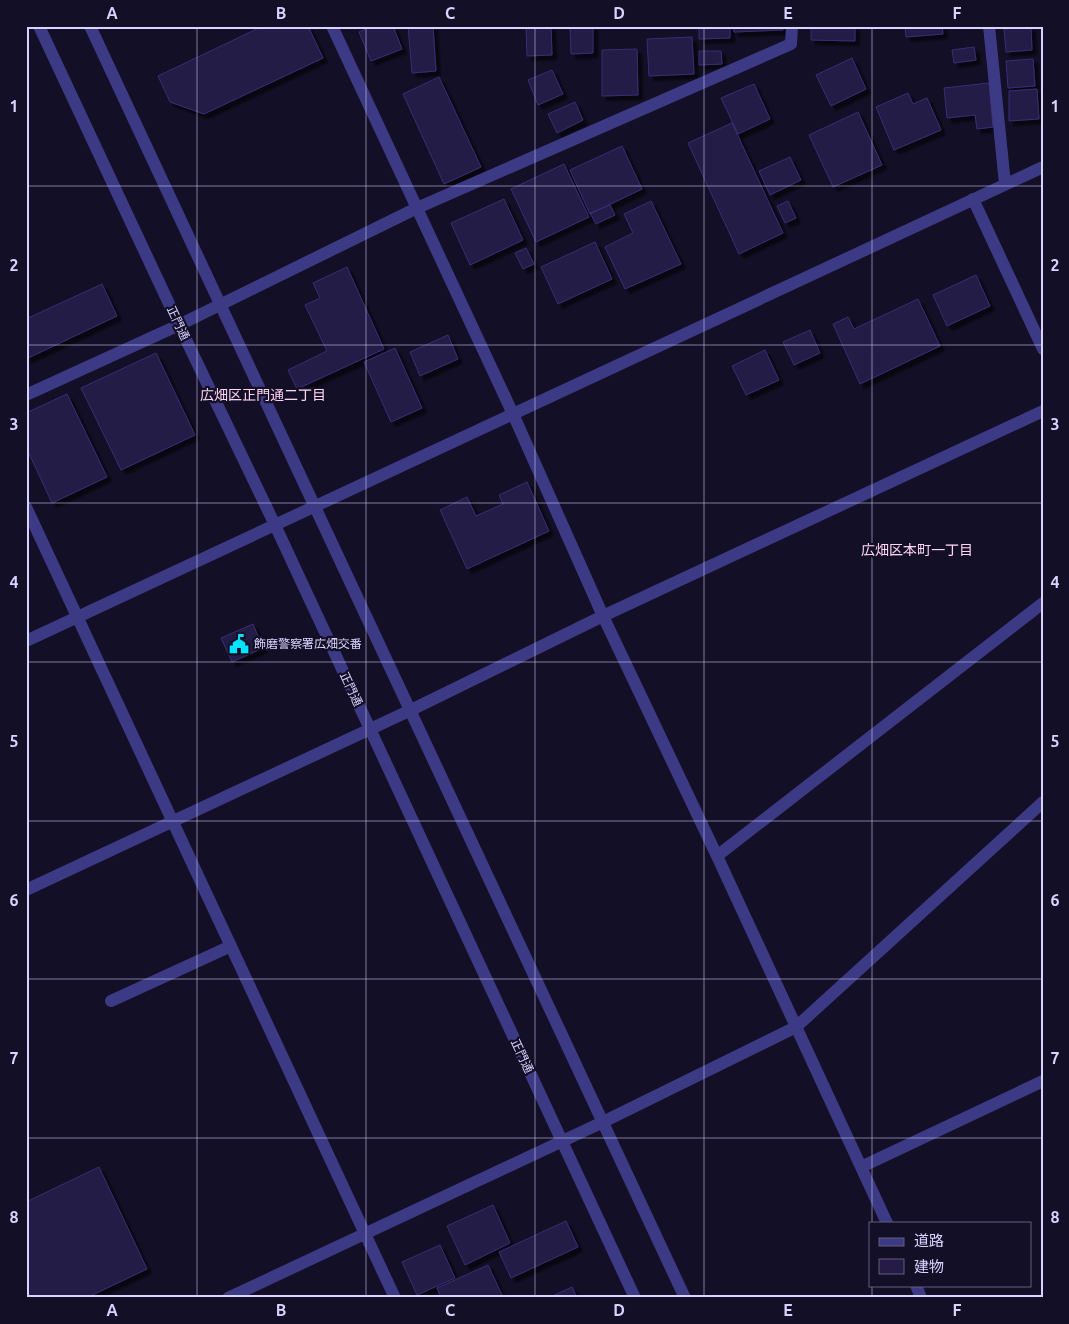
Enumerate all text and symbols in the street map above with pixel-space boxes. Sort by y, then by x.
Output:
text: A [106,4,118,22]
text: B [276,4,286,22]
text: C [445,4,455,22]
text: D [613,4,625,22]
text: E [783,4,793,22]
text: F [953,4,962,22]
text: 1 [9,97,19,115]
text: 1 [1050,97,1060,115]
text: 2 [9,256,19,274]
text: 2 [1050,256,1060,274]
street label: 正門通 [165,304,192,342]
district label: 広畑区正門通二丁目 [200,387,326,403]
text: 3 [9,415,19,433]
text: 3 [1050,415,1060,433]
district label: 広畑区本町一丁目 [861,542,973,558]
text: 4 [9,573,19,591]
text: 4 [1050,573,1060,591]
public building icon: 飾磨警察署広畑交番 [228,633,250,655]
place label: 飾磨警察署広畑交番 [254,637,362,650]
street label: 正門通 [338,670,365,708]
text: 5 [9,732,19,750]
text: 5 [1050,732,1060,750]
text: 6 [9,891,19,909]
text: 6 [1050,891,1060,909]
street label: 正門通 [509,1037,536,1075]
text: 7 [9,1049,19,1067]
text: 7 [1050,1049,1060,1067]
text: 8 [9,1208,19,1226]
text: 8 [1050,1208,1060,1226]
legend [869,1222,1032,1286]
text: 道路 [914,1232,944,1249]
text: 建物 [914,1258,944,1275]
text: A [106,1301,118,1319]
text: B [276,1301,286,1319]
text: C [445,1301,455,1319]
text: D [613,1301,625,1319]
text: E [783,1301,793,1319]
text: F [953,1301,962,1319]

